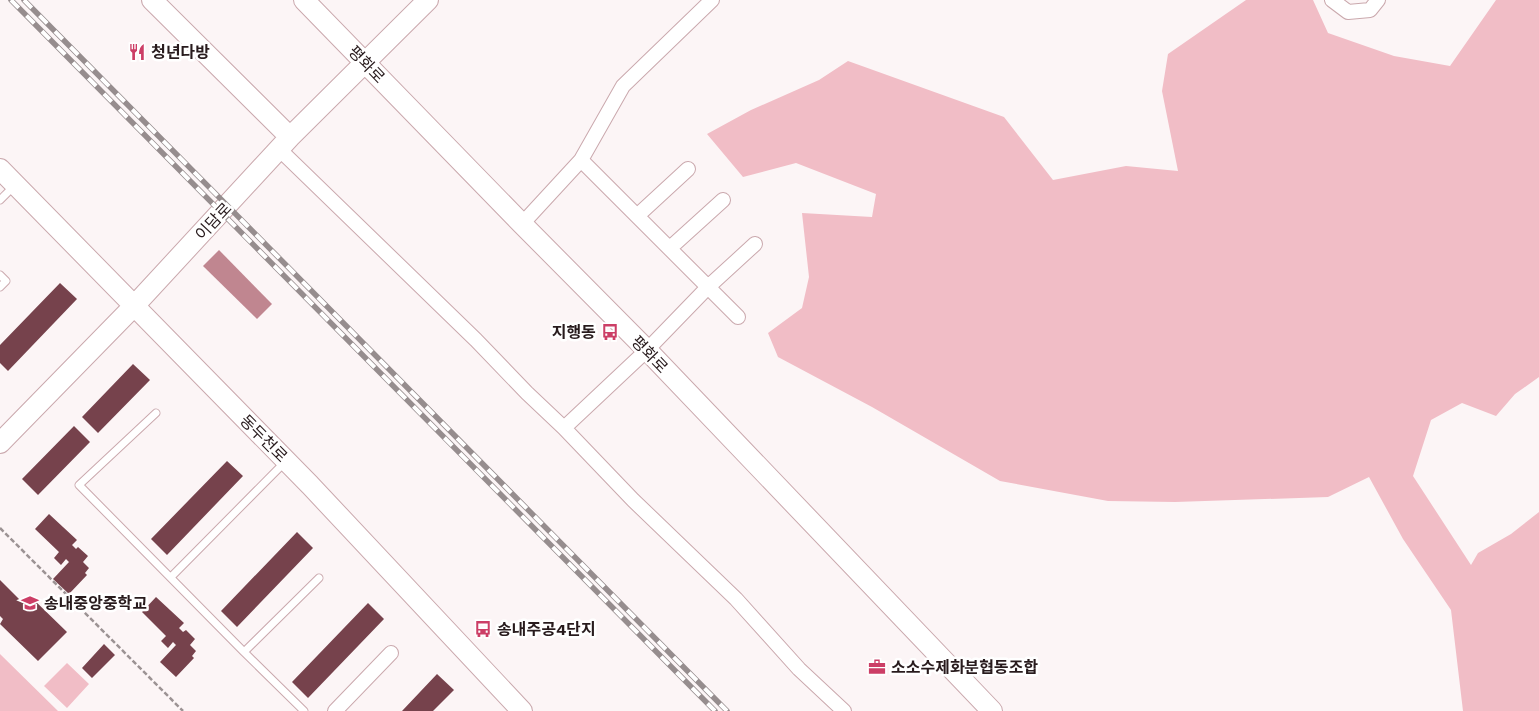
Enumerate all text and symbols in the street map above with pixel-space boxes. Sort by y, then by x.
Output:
restaurant icon: 청년다방 [127,42,147,62]
street label: 평화로 [344,42,389,87]
place label: 청년다방 [151,43,210,62]
street label: 이담로 [191,199,236,244]
bus stop icon: 지행동 [600,322,620,342]
place label: 지행동 [552,323,596,342]
street label: 평화로 [627,332,672,377]
street label: 동두천로 [236,411,291,466]
school or university icon: 송내중앙중학교 [20,593,40,613]
place label: 송내중앙중학교 [44,594,147,613]
bus stop icon: 송내주공4단지 [473,619,493,639]
place label: 송내주공4단지 [497,620,596,639]
office icon: 소소수제화분협동조합 [867,657,887,677]
place label: 소소수제화분협동조합 [891,658,1038,677]

